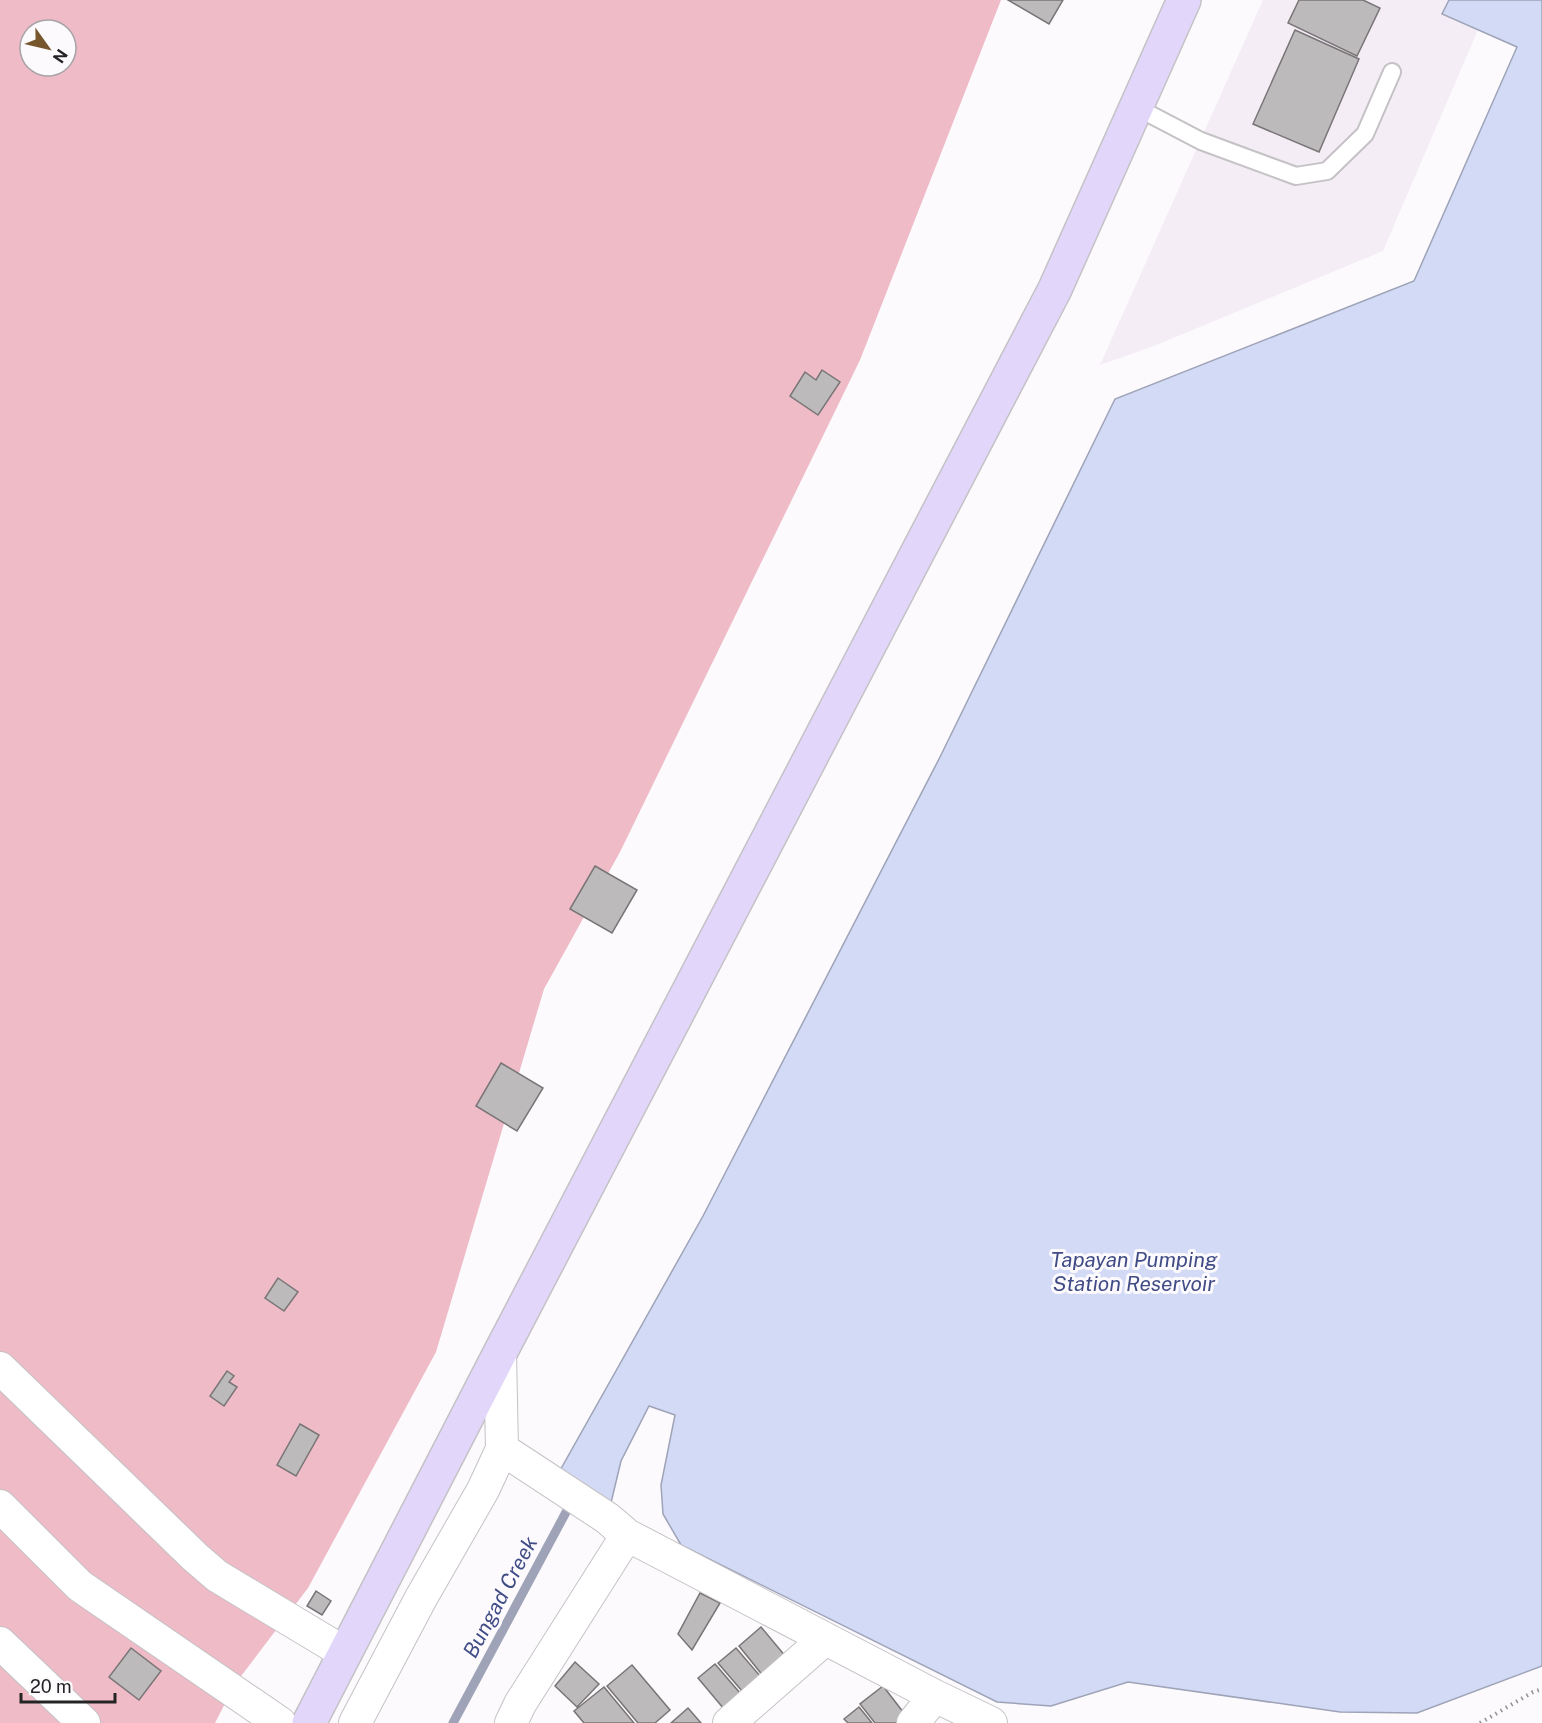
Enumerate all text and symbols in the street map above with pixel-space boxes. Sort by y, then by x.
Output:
north arrow [18,18,78,78]
text: N [49,46,71,67]
water label: Tapayan Pumping Station Reservoir [1051,1247,1218,1296]
water label: Bungad Creek [458,1532,543,1662]
scale bar [21,1666,116,1704]
text: 20 m [30,1676,72,1697]

